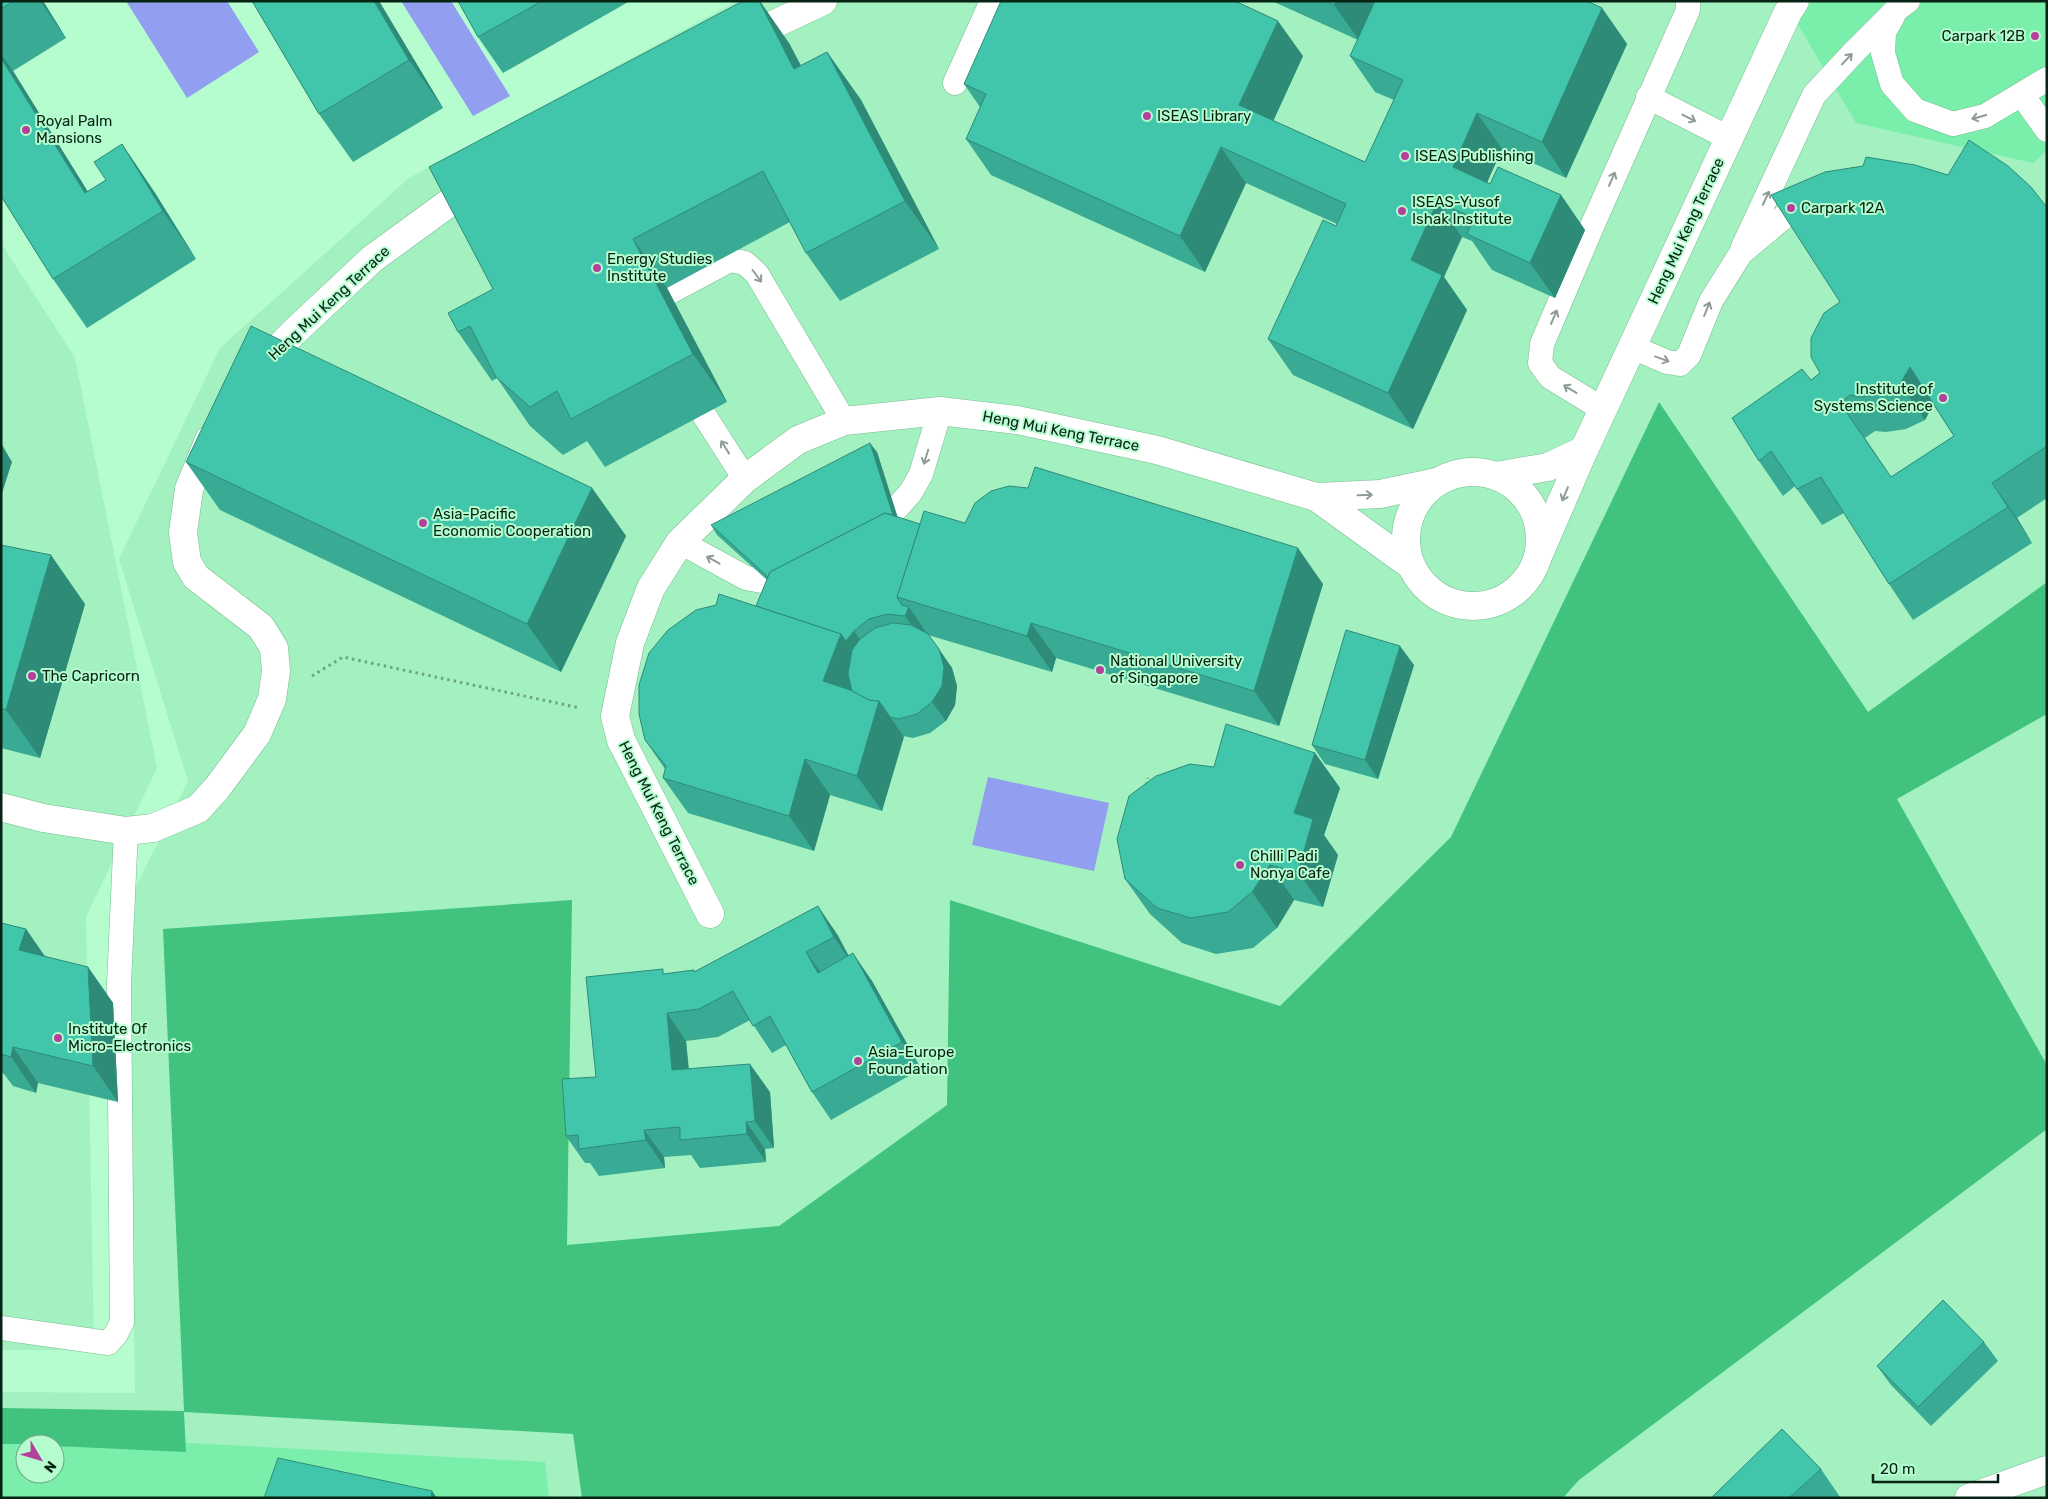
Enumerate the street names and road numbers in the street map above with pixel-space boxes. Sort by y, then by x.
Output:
street label: Heng Mui Keng Terrace [1644,155,1728,307]
street label: Heng Mui Keng Terrace [265,242,393,364]
street label: Heng Mui Keng Terrace [981,407,1141,455]
street label: Heng Mui Keng Terrace [615,738,703,888]

